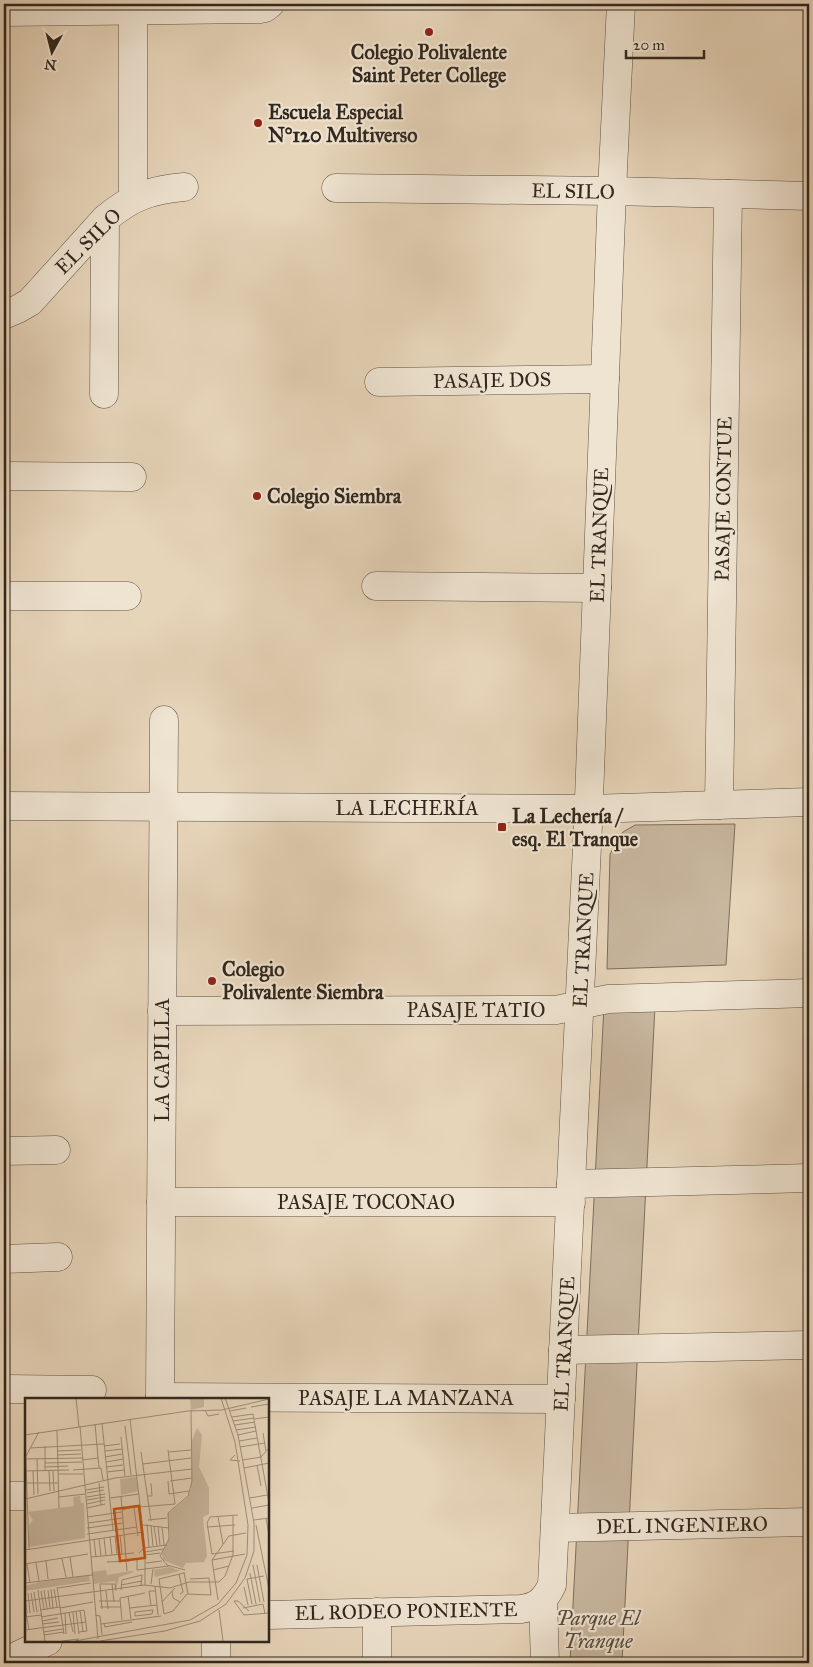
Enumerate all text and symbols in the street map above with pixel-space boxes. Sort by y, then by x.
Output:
marker: Colegio Polivalente Saint Peter College [423,26,435,38]
north arrow [28,28,78,78]
scale bar [626,28,703,60]
text: 20 m [633,36,665,54]
place label: Colegio Polivalente Saint Peter College [351,40,508,88]
text: N [43,55,57,74]
place label: Escuela Especial N°120 Multiverso [268,100,417,147]
marker: Escuela Especial N°120 Multiverso [252,117,264,129]
street label: EL SILO [531,178,615,204]
street label: EL SILO [50,203,126,279]
street label: PASAJE DOS [433,367,551,394]
street label: PASAJE CONTUE [710,416,737,582]
street label: EL TRANQUE [585,467,613,603]
place label: Colegio Siembra [267,484,402,509]
marker: Colegio Siembra [251,490,263,502]
street label: LA LECHERÍA [335,794,479,820]
place label: La Lechería / esq. El Tranque [512,804,639,852]
marker: La Lechería / esq. El Tranque [496,821,508,833]
street label: EL TRANQUE [567,872,599,1008]
place label: Colegio Polivalente Siembra [222,957,384,1004]
marker: Colegio Polivalente Siembra [206,975,218,987]
street label: LA CAPILLA [150,998,174,1122]
street label: PASAJE TATIO [406,998,546,1023]
street label: PASAJE TOCONAO [277,1190,455,1215]
street label: EL TRANQUE [548,1276,580,1412]
street label: PASAJE LA MANZANA [298,1386,515,1411]
inset map [25,1398,269,1642]
street label: DEL INGENIERO [596,1512,768,1538]
street label: EL RODEO PONIENTE [294,1597,518,1625]
park label: Parque El Tranque [556,1606,642,1653]

